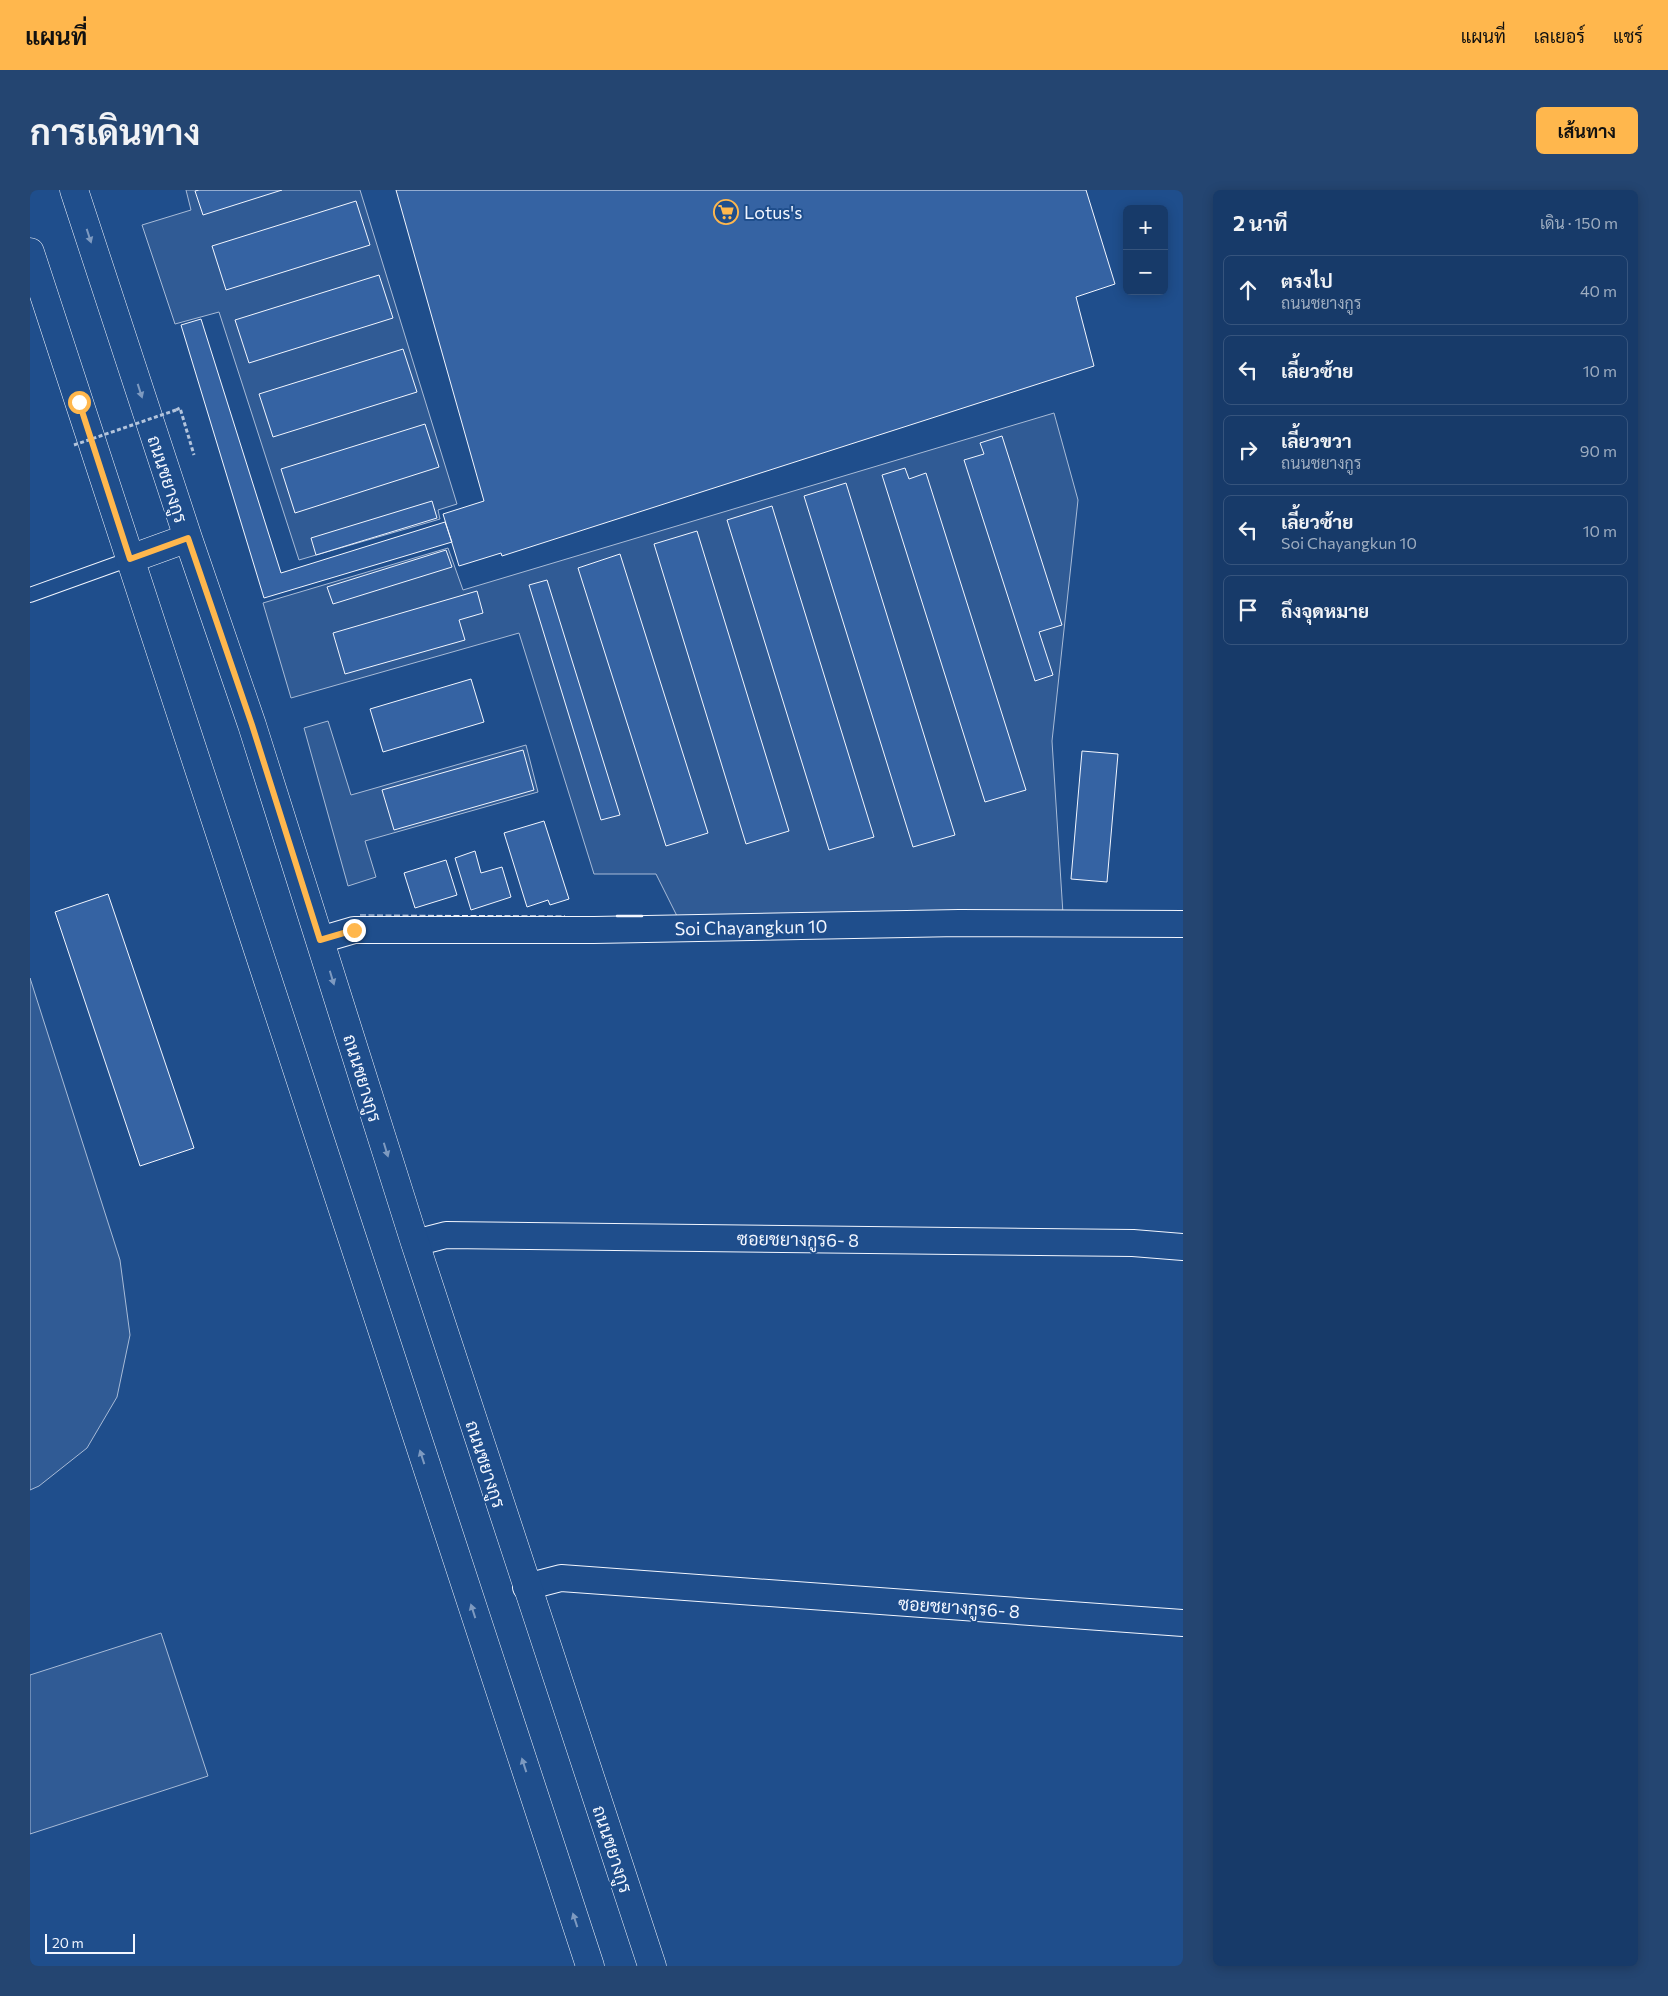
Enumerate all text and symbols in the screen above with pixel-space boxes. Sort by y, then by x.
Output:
text: แผนที่ [25,21,87,50]
text: แผนที่ [1461,25,1506,47]
text: เลเยอร์ [1534,25,1585,47]
text: แชร์ [1613,25,1643,47]
button: เส้นทาง [1536,107,1638,154]
text: การเดินทาง [30,109,200,152]
supermarket icon: Lotus's [713,199,739,225]
place label: Lotus's [744,201,802,223]
map controls [1123,205,1168,295]
button: + [1123,205,1168,250]
text: 2 นาที [1233,210,1288,235]
text: เดิน · 150 m [1540,213,1618,232]
one-way arrow [86,229,94,244]
button: − [1123,250,1168,295]
text: ตรงไป [1281,269,1333,292]
icon: ahead [1234,276,1262,304]
text: 40 m [1580,281,1617,300]
text: ถนนชยางกูร [1281,293,1362,312]
icon: left [1234,356,1262,384]
text: เลี้ยวซ้าย [1281,359,1353,382]
text: 10 m [1583,361,1617,380]
one-way arrow [136,384,144,399]
route start [68,391,91,414]
text: เลี้ยวขวา [1281,429,1352,452]
street label: ถนนชยางกูร [141,433,193,527]
icon: right [1234,436,1262,464]
text: 90 m [1580,441,1617,460]
text: ถนนชยางกูร [1281,453,1362,472]
text: เลี้ยวซ้าย [1281,510,1353,533]
icon: left [1234,516,1262,544]
text: 10 m [1583,521,1617,540]
text: Soi Chayangkun 10 [1281,533,1417,552]
icon: arrive [1234,596,1262,624]
text: ถึงจุดหมาย [1281,599,1369,622]
street label: Soi Chayangkun 10 [674,915,828,939]
route end [343,919,366,942]
one-way arrow [329,970,336,985]
street label: ถนนชยางกูร [336,1031,387,1126]
one-way arrow [382,1142,390,1157]
street label: ซอยชยางกูร6- 8 [737,1227,859,1254]
street label: ถนนชยางกูร [459,1418,511,1512]
one-way arrow [418,1449,426,1464]
street label: ซอยชยางกูร6- 8 [897,1592,1021,1625]
one-way arrow [469,1603,477,1618]
one-way arrow [520,1758,527,1773]
street label: ถนนชยางกูร [586,1803,638,1897]
one-way arrow [570,1912,578,1927]
scale bar [45,1931,135,1954]
text: 20 m [52,1934,84,1951]

